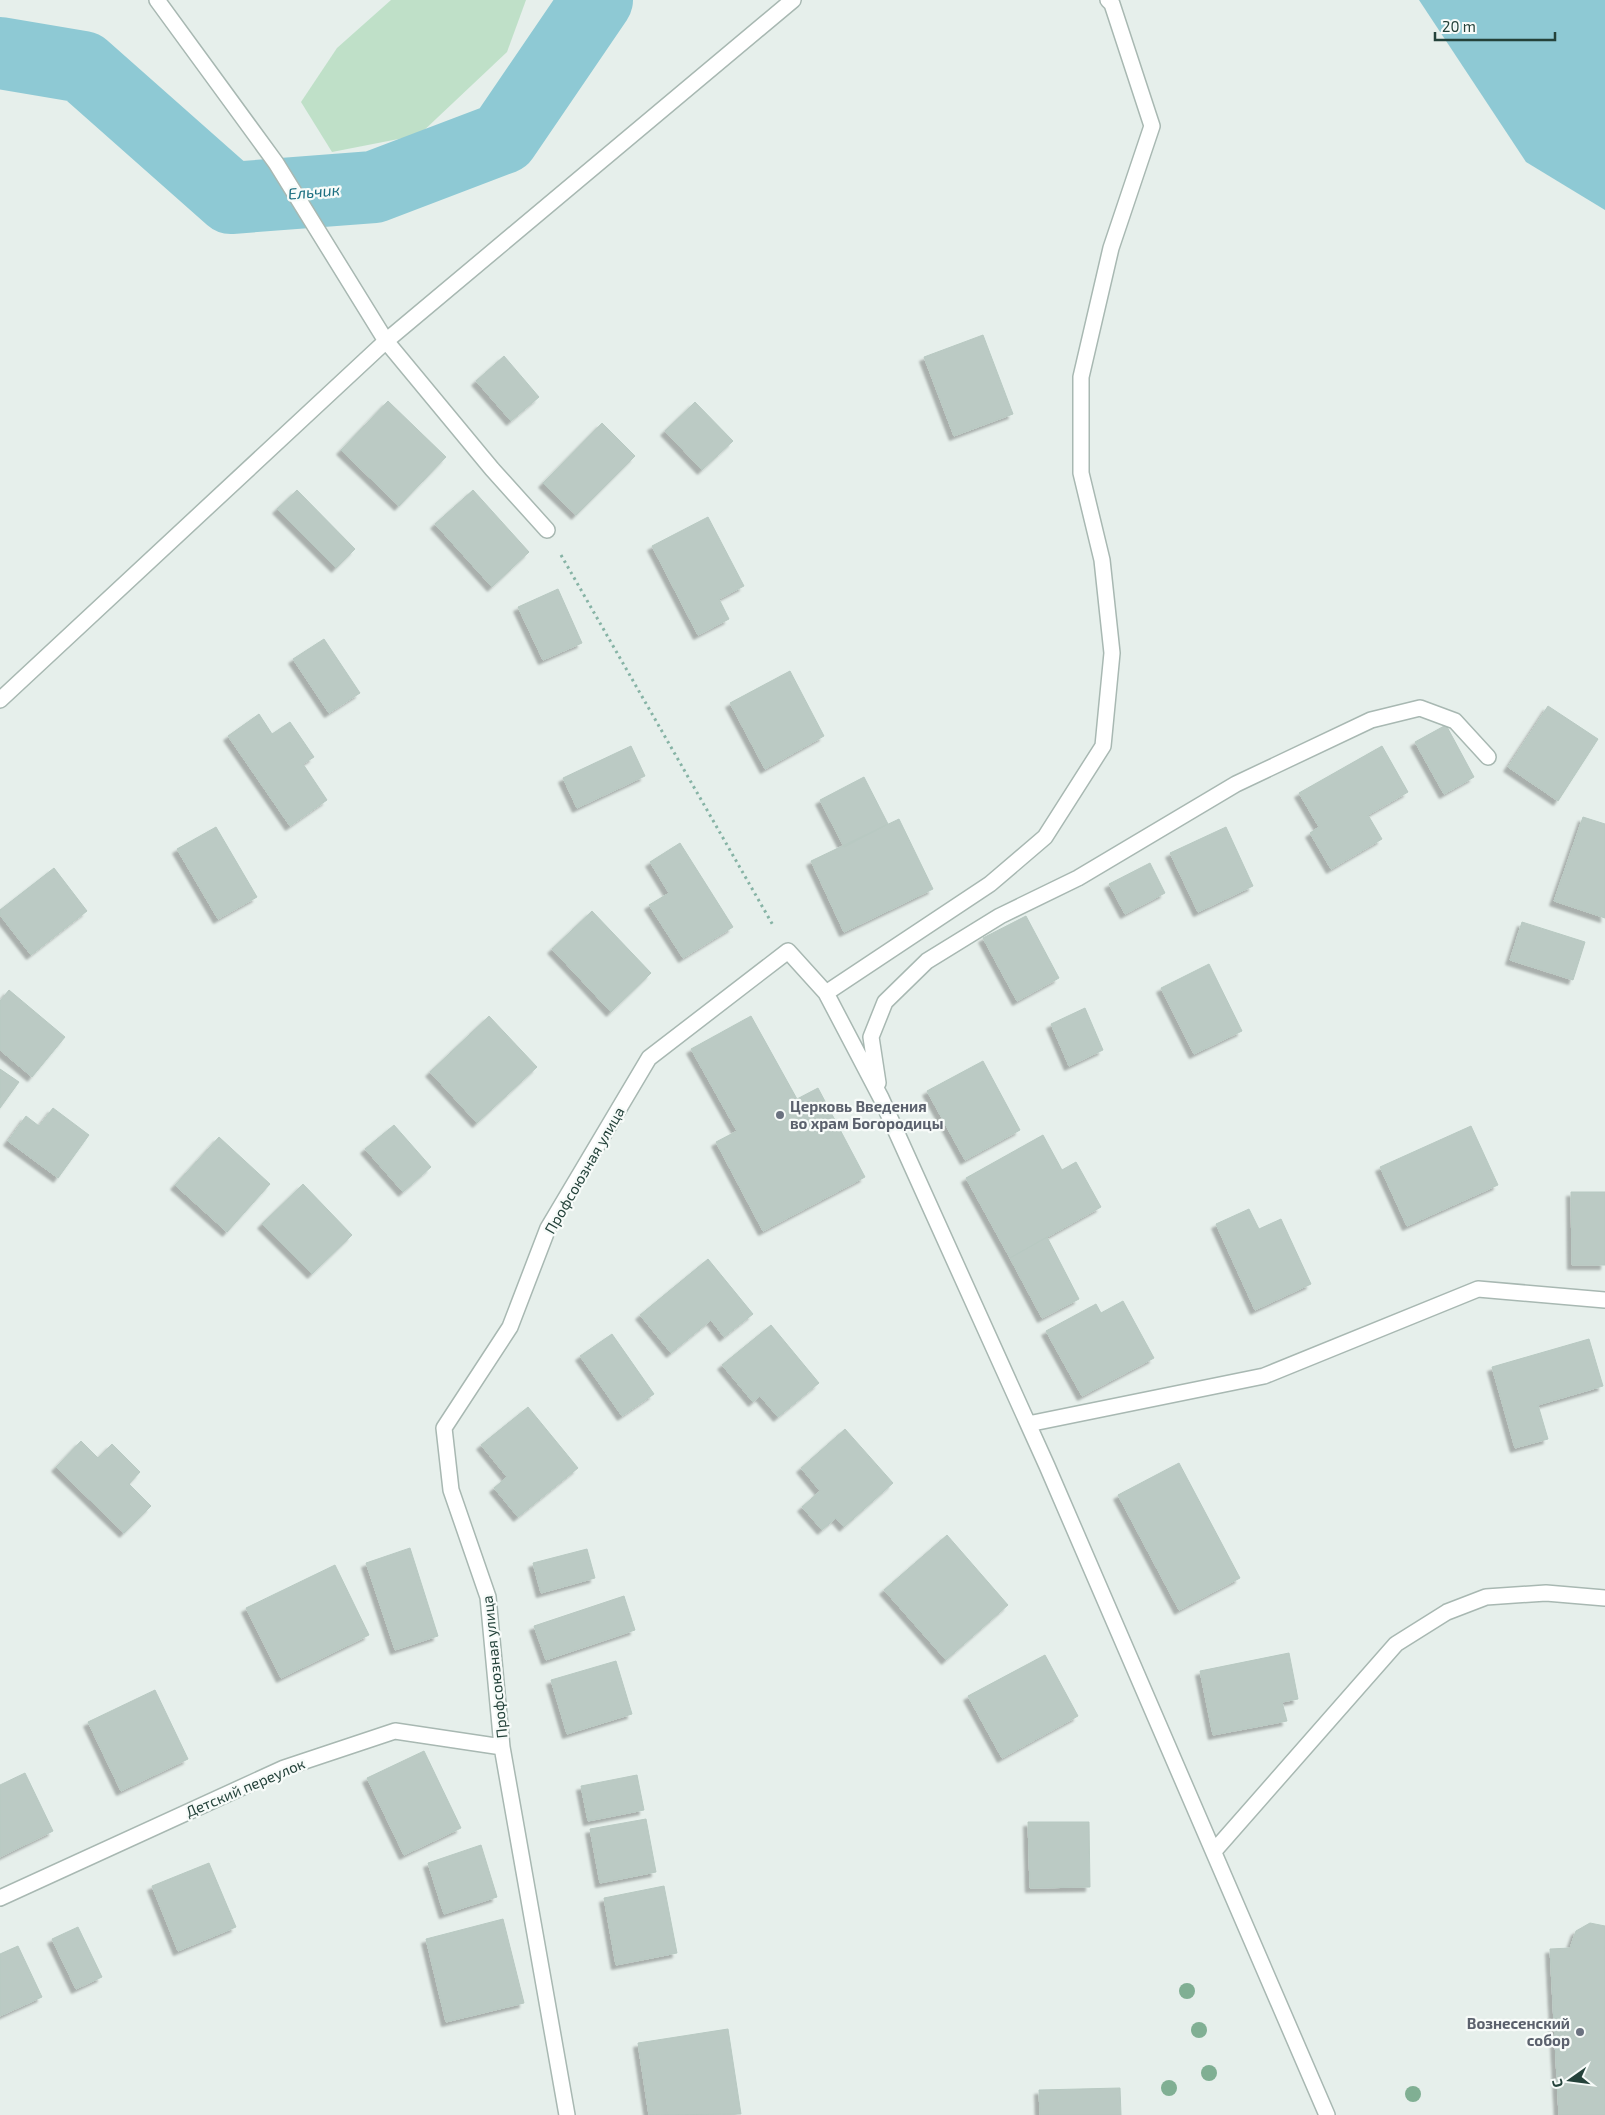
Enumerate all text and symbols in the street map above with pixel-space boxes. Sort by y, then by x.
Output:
scale bar [1435,10,1555,42]
text: 20 m [1442,17,1476,35]
water label: Ельчик [287,179,341,203]
place label: Церковь Введения во храм Богородицы [790,1097,943,1132]
street label: Профсоюзная улица [540,1103,629,1237]
marker: Церковь Введения во храм Богородицы [774,1109,786,1121]
street label: Профсоюзная улица [478,1594,511,1739]
street label: Детский переулок [183,1754,308,1821]
place label: Вознесенский собор [1467,2014,1570,2049]
marker: Вознесенский собор [1574,2026,1586,2038]
north arrow [1545,2055,1595,2105]
text: С [1548,2077,1566,2089]

